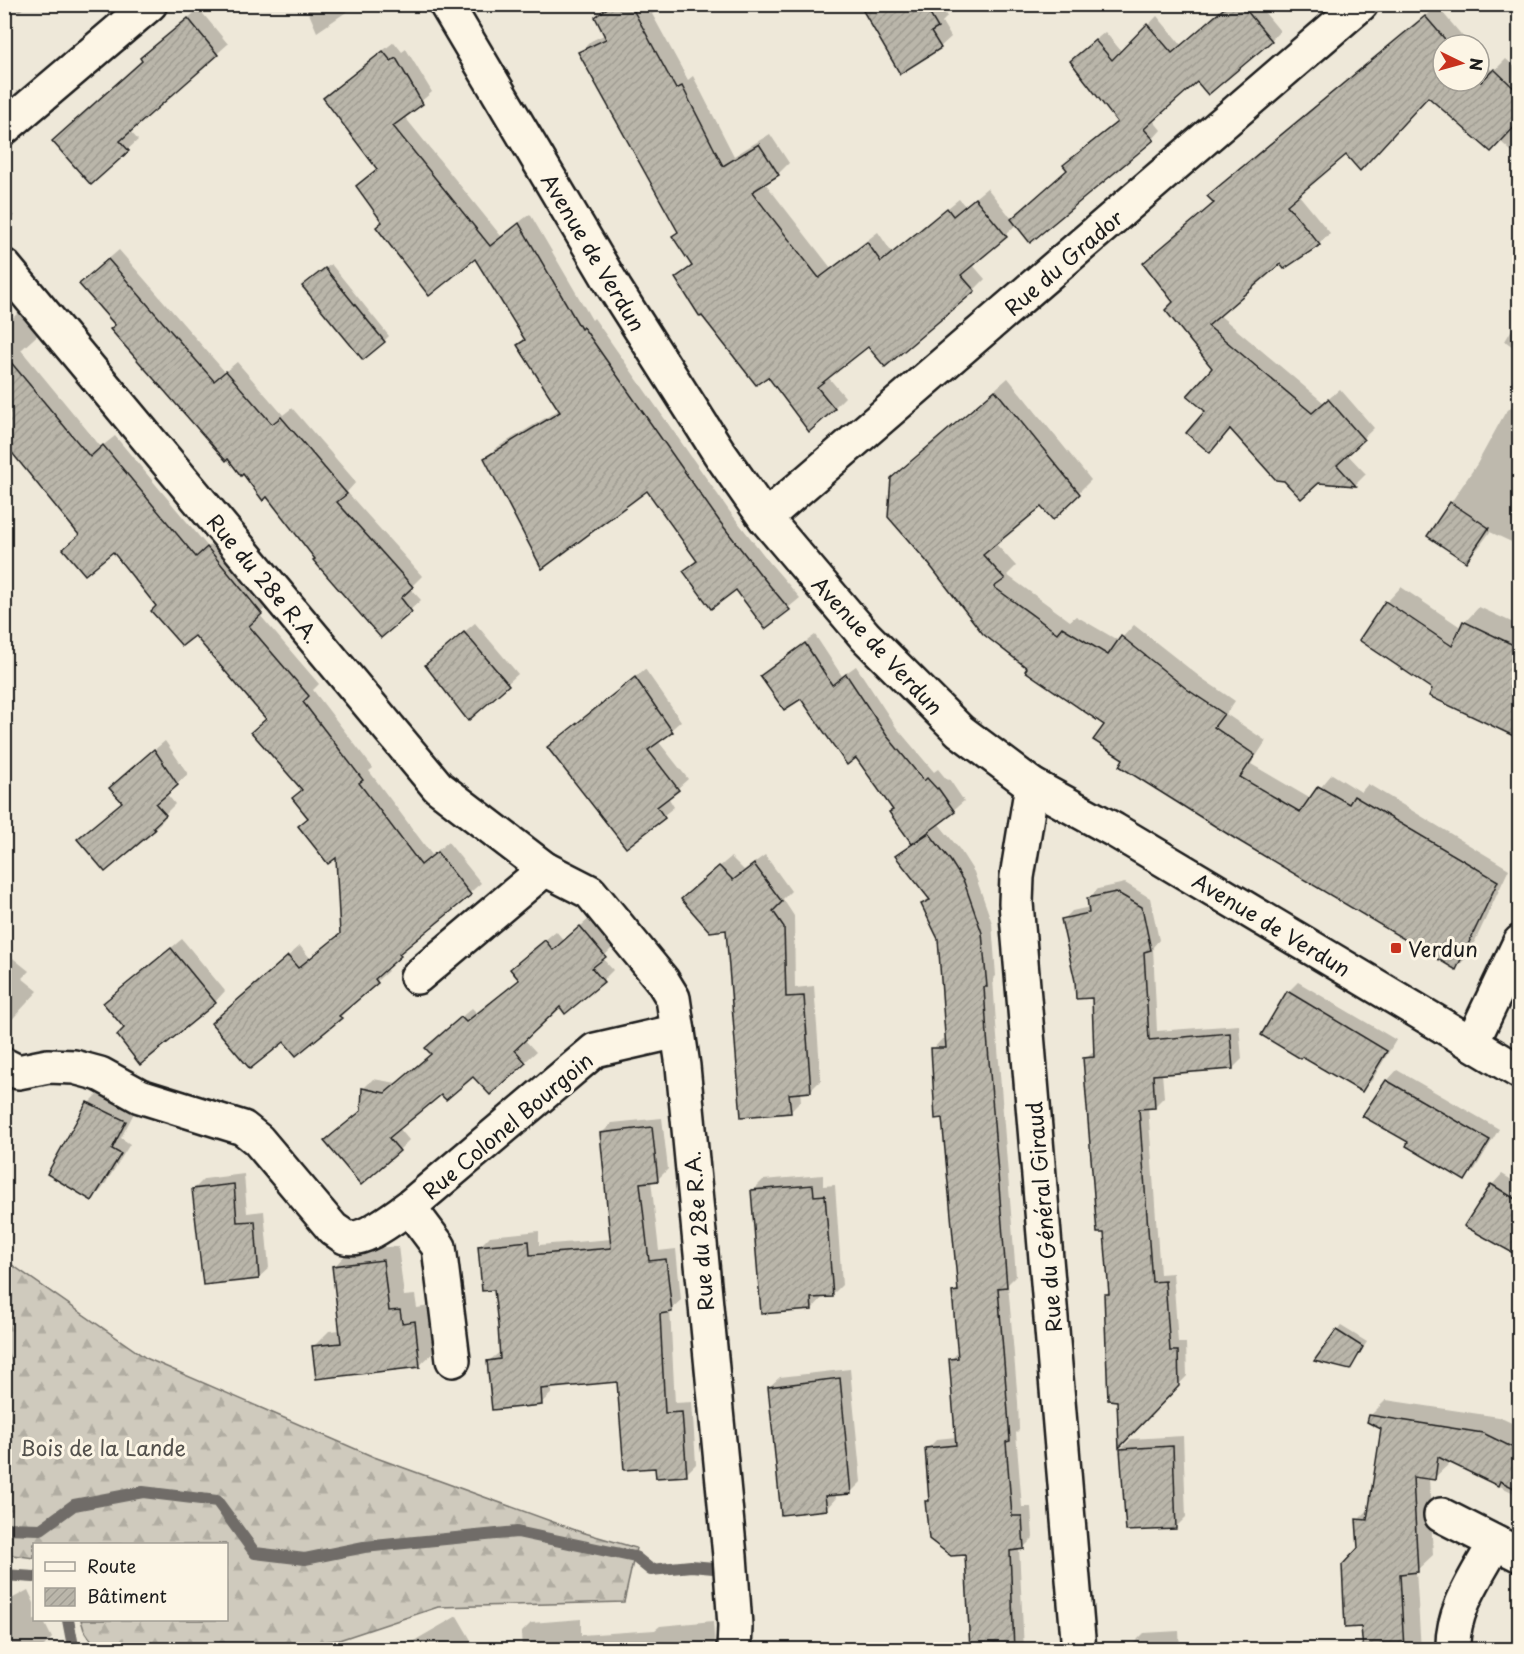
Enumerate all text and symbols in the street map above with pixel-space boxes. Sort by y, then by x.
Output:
north arrow [1431,33,1491,93]
text: N [1464,57,1489,72]
street label: Avenue de Verdun [534,167,654,337]
street label: Rue du Grador [997,201,1130,323]
street label: Rue du 28e R.A. [200,506,328,650]
street label: Avenue de Verdun [805,568,951,722]
street label: Avenue de Verdun [1187,864,1357,984]
place label: Verdun [1408,932,1478,964]
marker: Verdun [1389,941,1403,955]
street label: Rue Colonel Bourgoin [415,1044,599,1206]
street label: Rue du Général Giraud [1017,1100,1069,1334]
street label: Rue du 28e R.A. [675,1150,721,1312]
park label: Bois de la Lande [20,1431,186,1463]
legend [33,1543,228,1621]
text: Route [87,1552,137,1579]
text: Bâtiment [87,1582,167,1609]

